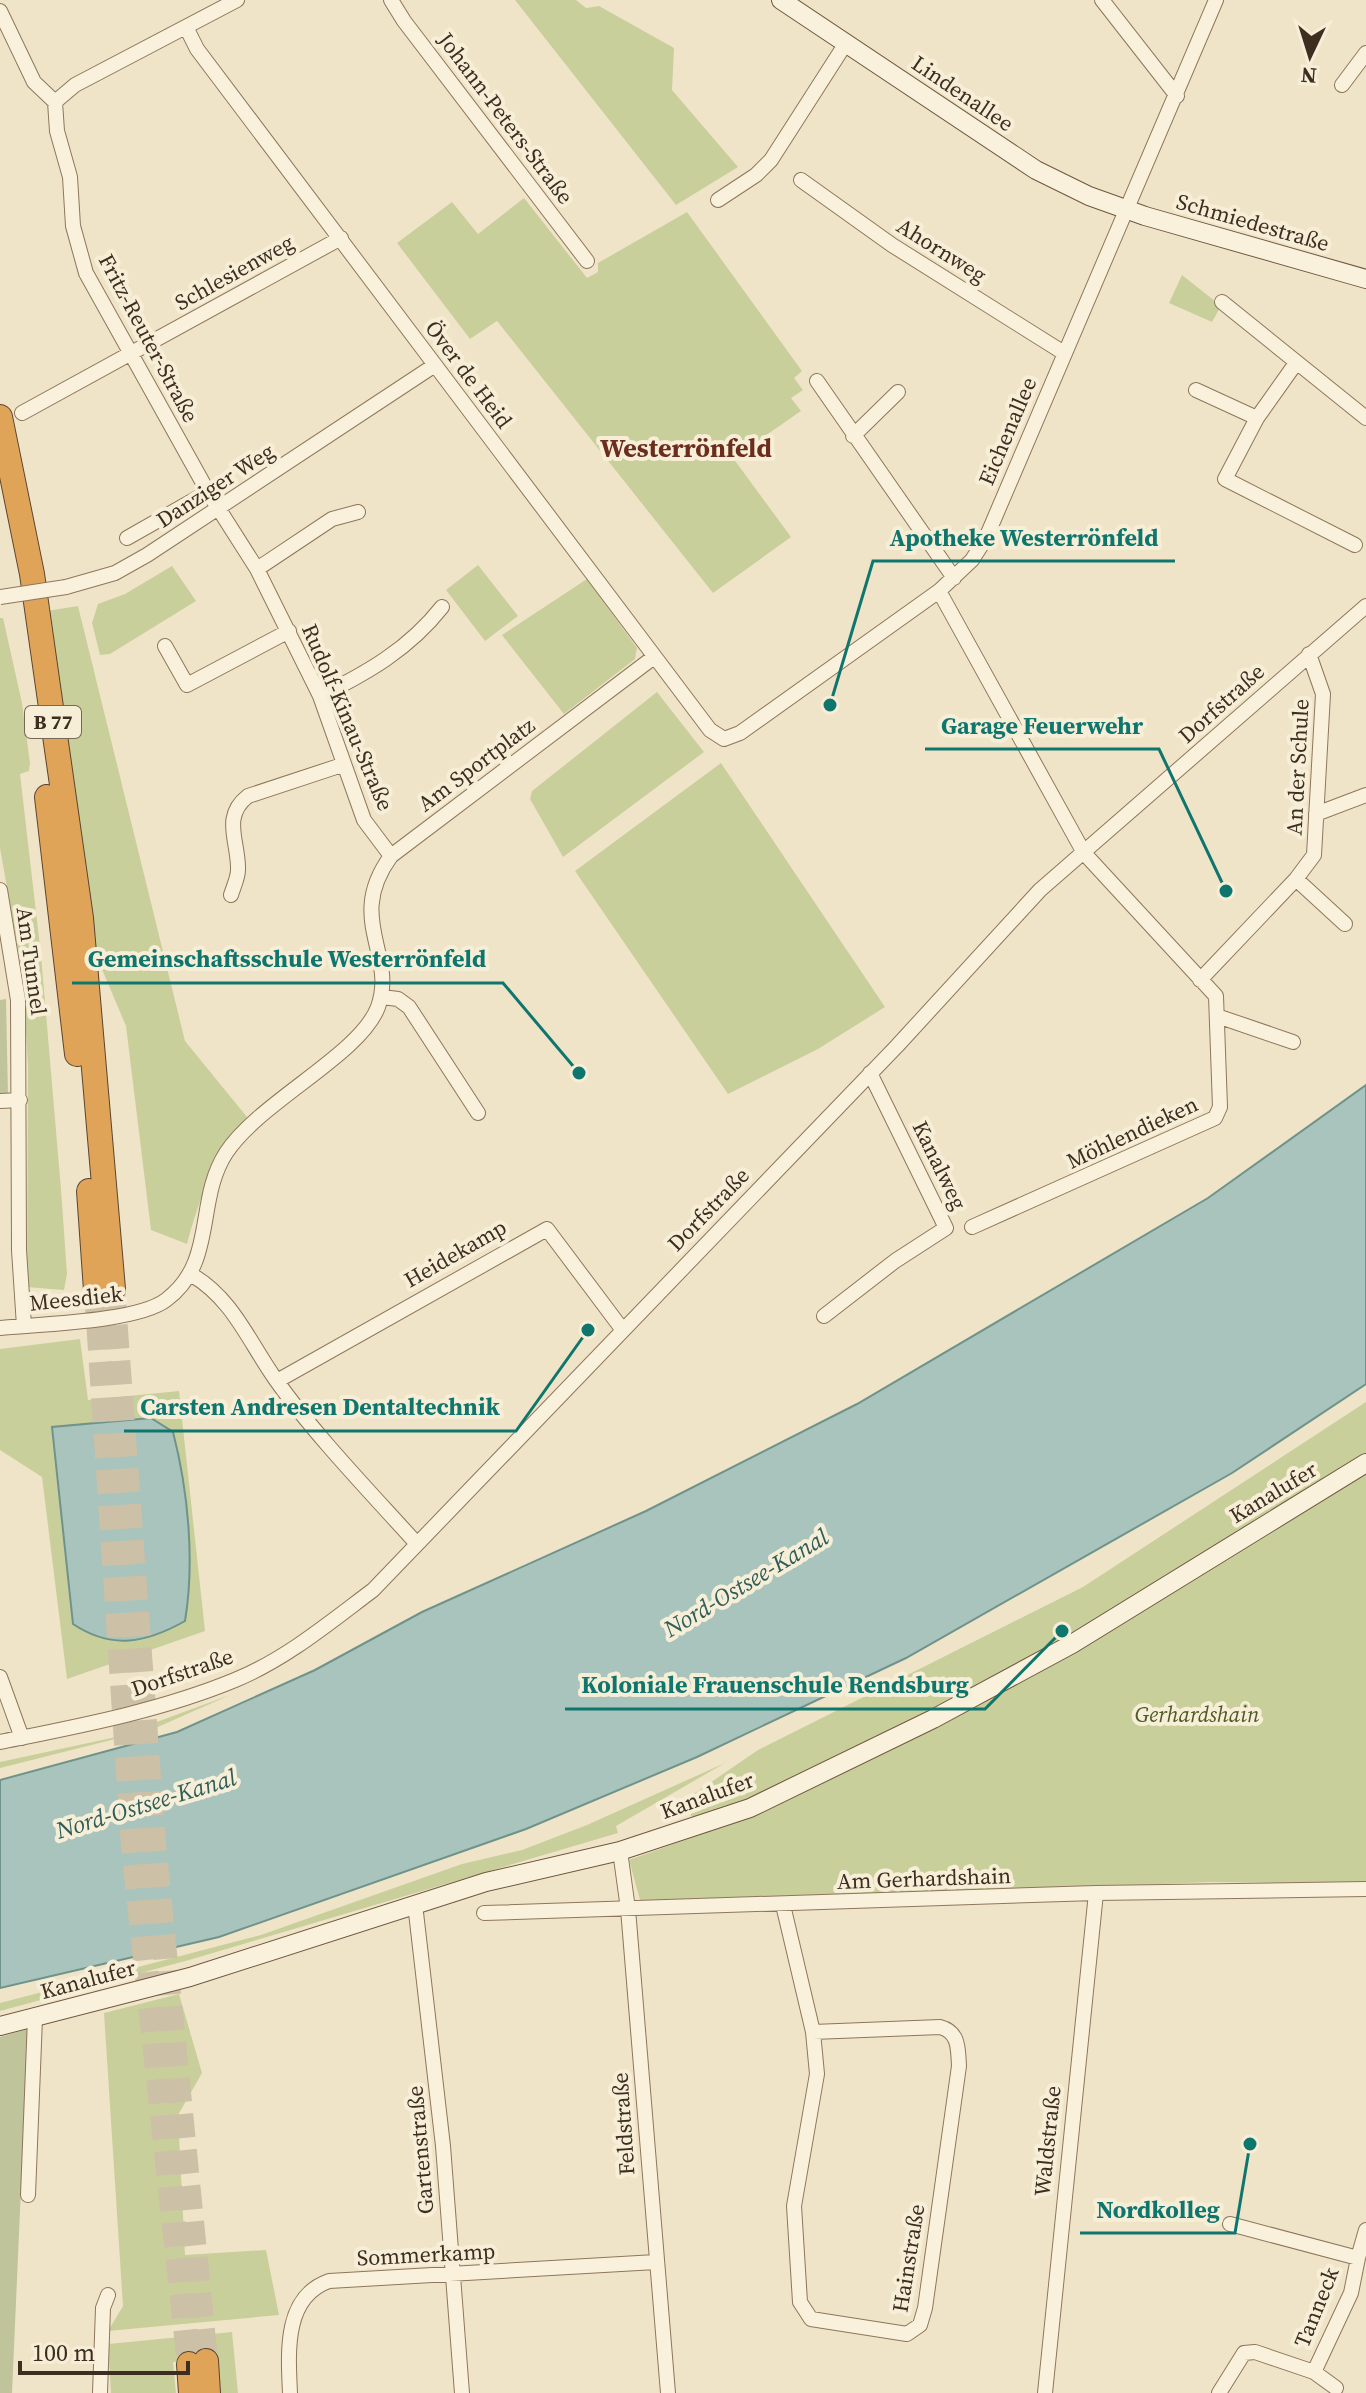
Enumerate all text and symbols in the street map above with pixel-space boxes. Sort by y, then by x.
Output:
north arrow [1270,16,1350,96]
street label: Johann-Peters-Straße [431,25,581,210]
street label: Lindenallee [906,48,1020,138]
text: N [1300,60,1318,91]
street label: Schmiedestraße [1173,186,1333,258]
street label: Ahornweg [891,211,993,289]
street label: Schlesienweg [169,227,299,317]
street label: Fritz-Reuter-Straße [92,248,206,428]
street label: Över de Heid [419,314,520,434]
street label: Eichenallee [971,372,1043,490]
district label: Westerrönfeld [600,430,772,466]
street label: Danziger Weg [150,436,280,534]
callout: Apotheke Westerrönfeld [873,513,1175,561]
text: Apotheke Westerrönfeld [890,521,1158,554]
street label: Rudolf-Kinau-Straße [295,619,401,815]
street label: Dorfstraße [1172,656,1270,750]
street label: An der Schule [1278,698,1316,836]
callout: Garage Feuerwehr [925,701,1159,749]
road number: B 77 [25,706,81,738]
text: Garage Feuerwehr [941,709,1144,742]
street label: Am Sportplatz [411,710,541,818]
street label: Am Tunnel [10,905,54,1017]
callout: Gemeinschaftsschule Westerrönfeld [72,935,503,983]
text: Gemeinschaftsschule Westerrönfeld [88,942,486,975]
street label: Möhlendieken [1061,1088,1203,1176]
street label: Kanalweg [906,1116,974,1214]
street label: Dorfstraße [660,1160,756,1258]
street label: Heidekamp [398,1212,512,1294]
street label: Meesdiek [28,1278,125,1318]
callout: Carsten Andresen Dentaltechnik [124,1383,516,1431]
text: Carsten Andresen Dentaltechnik [140,1390,500,1423]
street label: Kanalufer [1224,1454,1323,1530]
water label: Nord-Ostsee-Kanal [656,1520,835,1645]
street label: Dorfstraße [127,1641,237,1703]
callout: Koloniale Frauenschule Rendsburg [565,1661,985,1709]
text: Koloniale Frauenschule Rendsburg [581,1668,969,1701]
park label: Gerhardshain [1135,1699,1260,1729]
water label: Nord-Ostsee-Kanal [51,1760,240,1847]
street label: Kanalufer [656,1764,758,1826]
street label: Am Gerhardshain [836,1860,1012,1896]
street label: Kanalufer [37,1952,140,2006]
street label: Feldstraße [604,2072,642,2176]
street label: Waldstraße [1026,2084,1068,2198]
street label: Gartenstraße [399,2085,441,2215]
callout: Nordkolleg [1080,2185,1235,2233]
text: Nordkolleg [1096,2193,1220,2226]
street label: Hainstraße [885,2202,931,2314]
street label: Sommerkamp [356,2235,496,2273]
street label: Tanneck [1286,2262,1346,2352]
scale bar [20,2325,188,2375]
text: 100 m [32,2336,95,2369]

